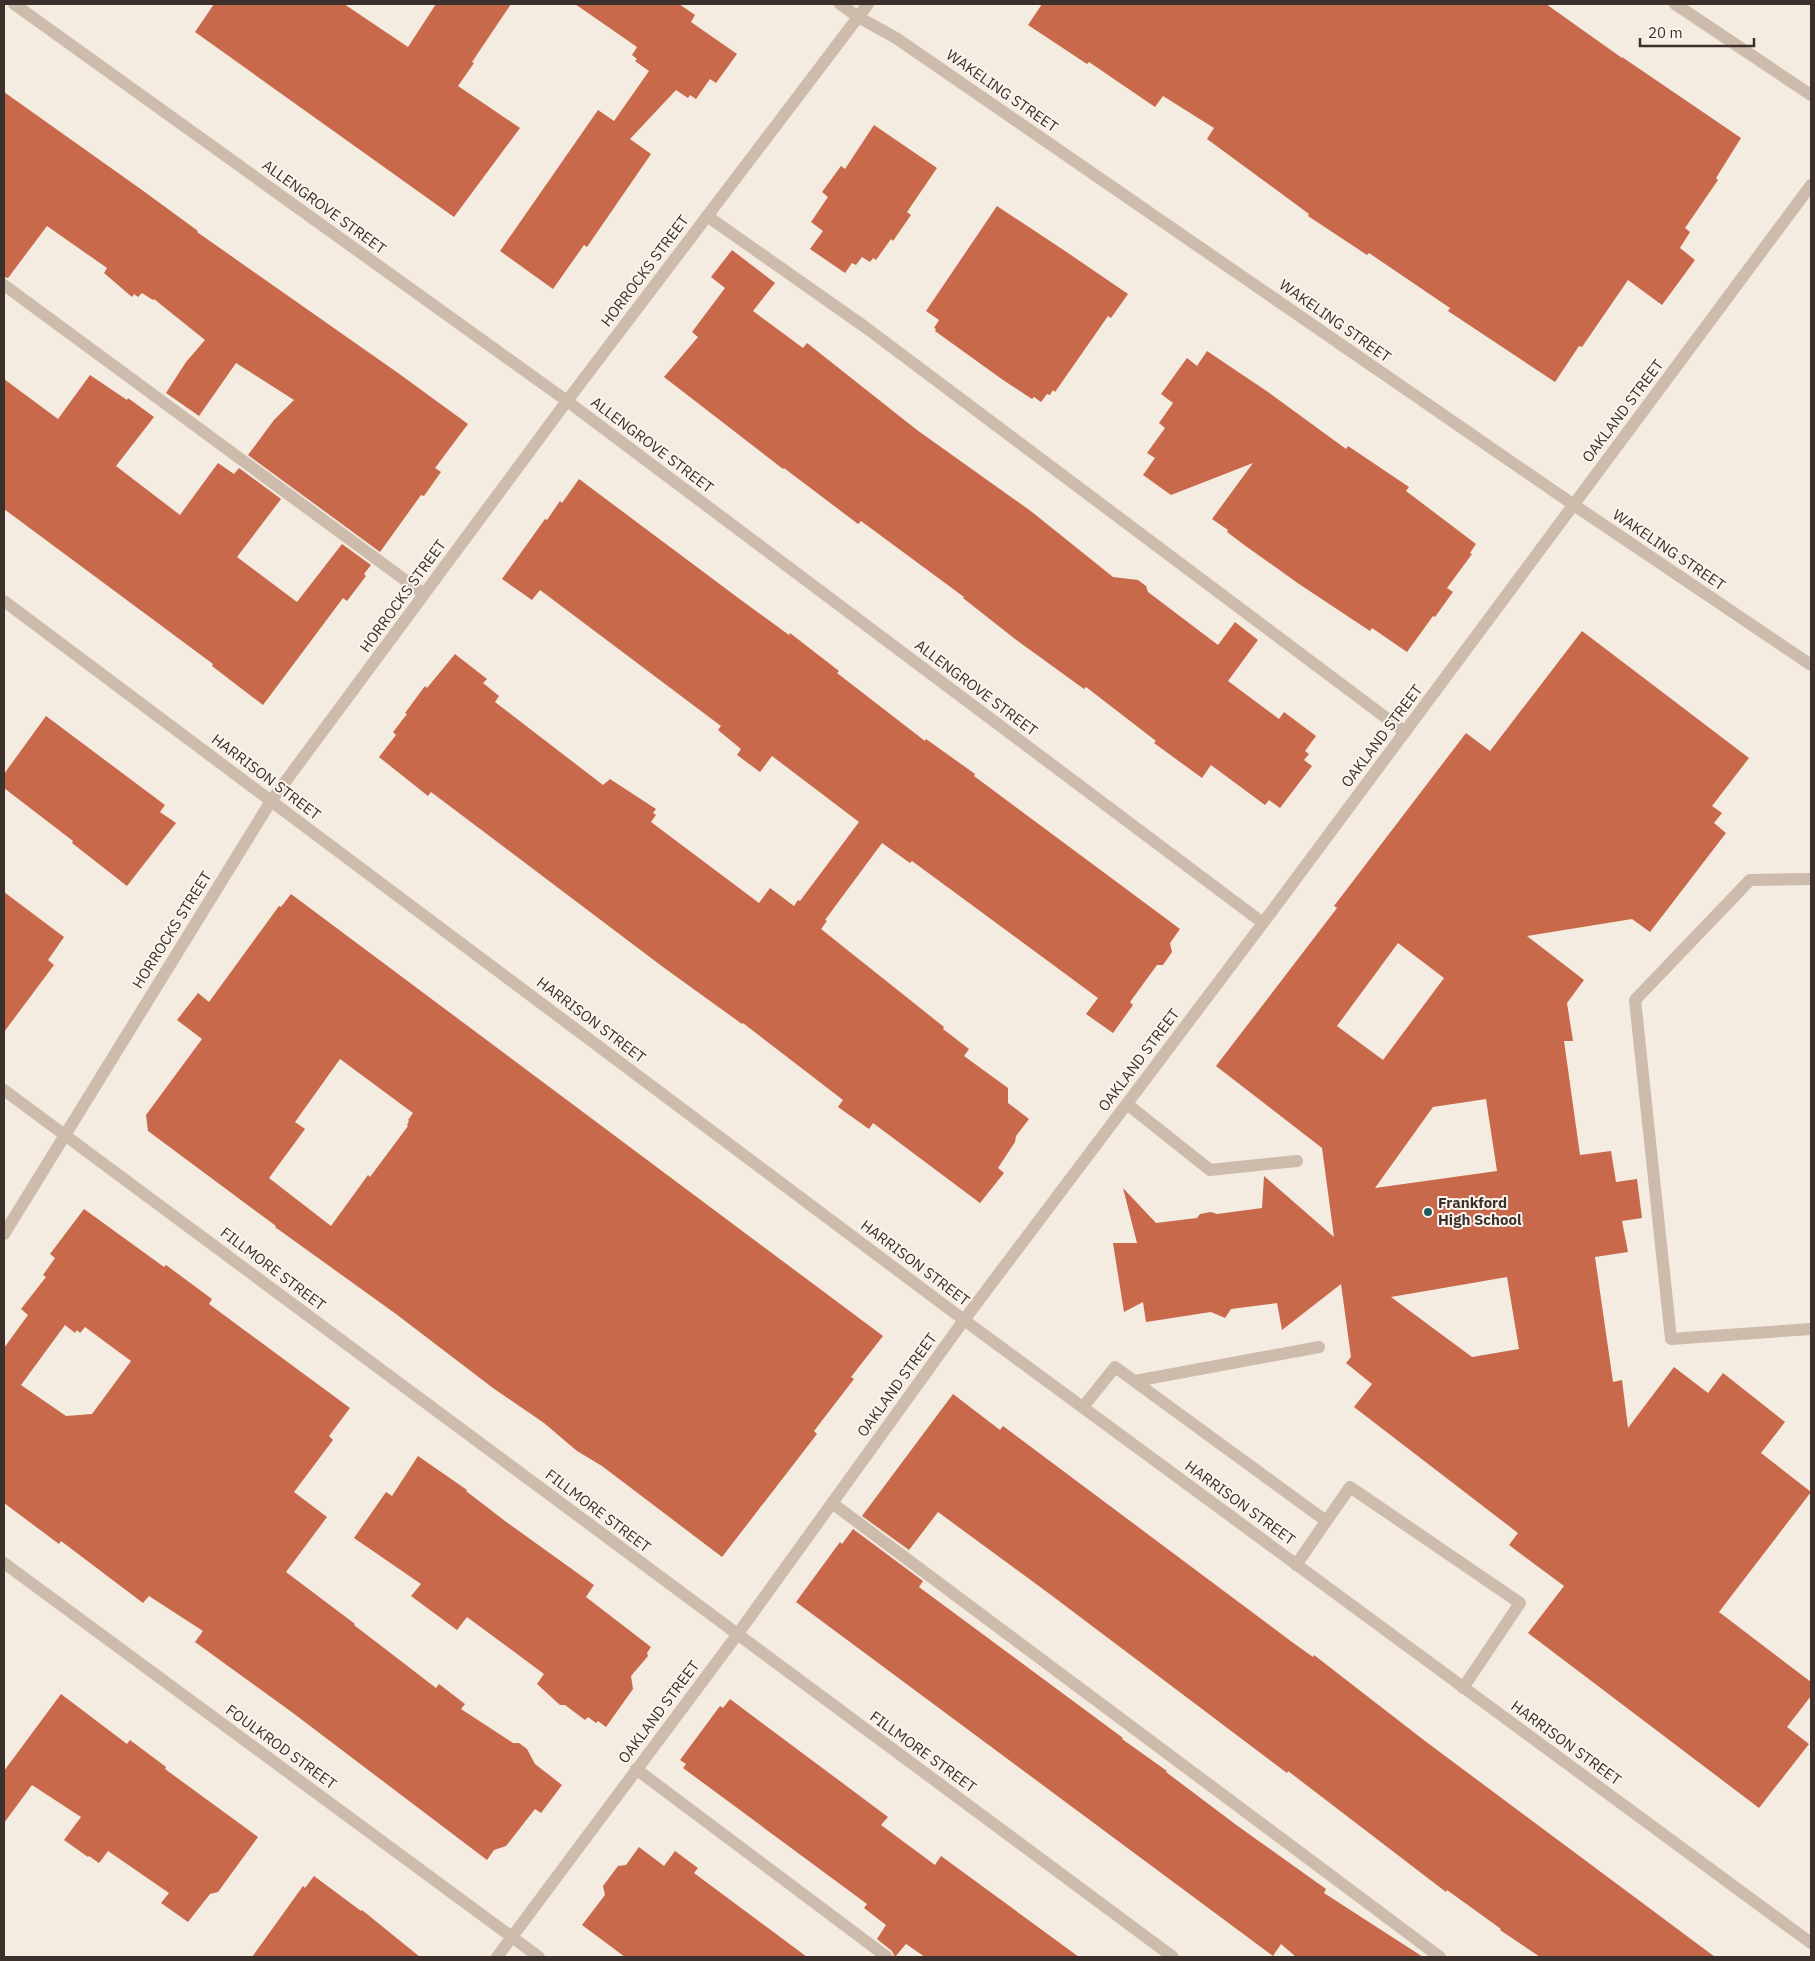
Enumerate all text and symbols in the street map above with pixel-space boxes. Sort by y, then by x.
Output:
scale bar [1640,15,1754,47]
text: 20 m [1648,23,1683,42]
street label: WAKELING STREET [943,45,1062,136]
street label: ALLENGROVE STREET [259,155,390,258]
street label: HORROCKS STREET [596,211,693,330]
street label: WAKELING STREET [1276,275,1395,366]
street label: OAKLAND STREET [1578,355,1668,466]
street label: ALLENGROVE STREET [587,392,718,497]
street label: WAKELING STREET [1609,505,1730,595]
street label: HORROCKS STREET [355,535,450,656]
street label: ALLENGROVE STREET [911,635,1042,740]
street label: OAKLAND STREET [1337,680,1427,791]
street label: HARRISON STREET [208,729,325,824]
street label: HORROCKS STREET [128,867,216,992]
street label: HARRISON STREET [533,972,650,1067]
street label: OAKLAND STREET [1094,1004,1184,1115]
place label: Frankford High School [1438,1193,1522,1229]
marker: Frankford High School [1422,1206,1434,1218]
street label: HARRISON STREET [857,1215,974,1310]
street label: FILLMORE STREET [217,1223,330,1315]
street label: OAKLAND STREET [852,1329,941,1440]
street label: HARRISON STREET [1181,1456,1299,1549]
street label: FILLMORE STREET [542,1465,655,1557]
street label: OAKLAND STREET [614,1656,704,1767]
street label: HARRISON STREET [1507,1696,1625,1789]
street label: FOULKROD STREET [222,1700,341,1793]
street label: FILLMORE STREET [866,1707,981,1797]

